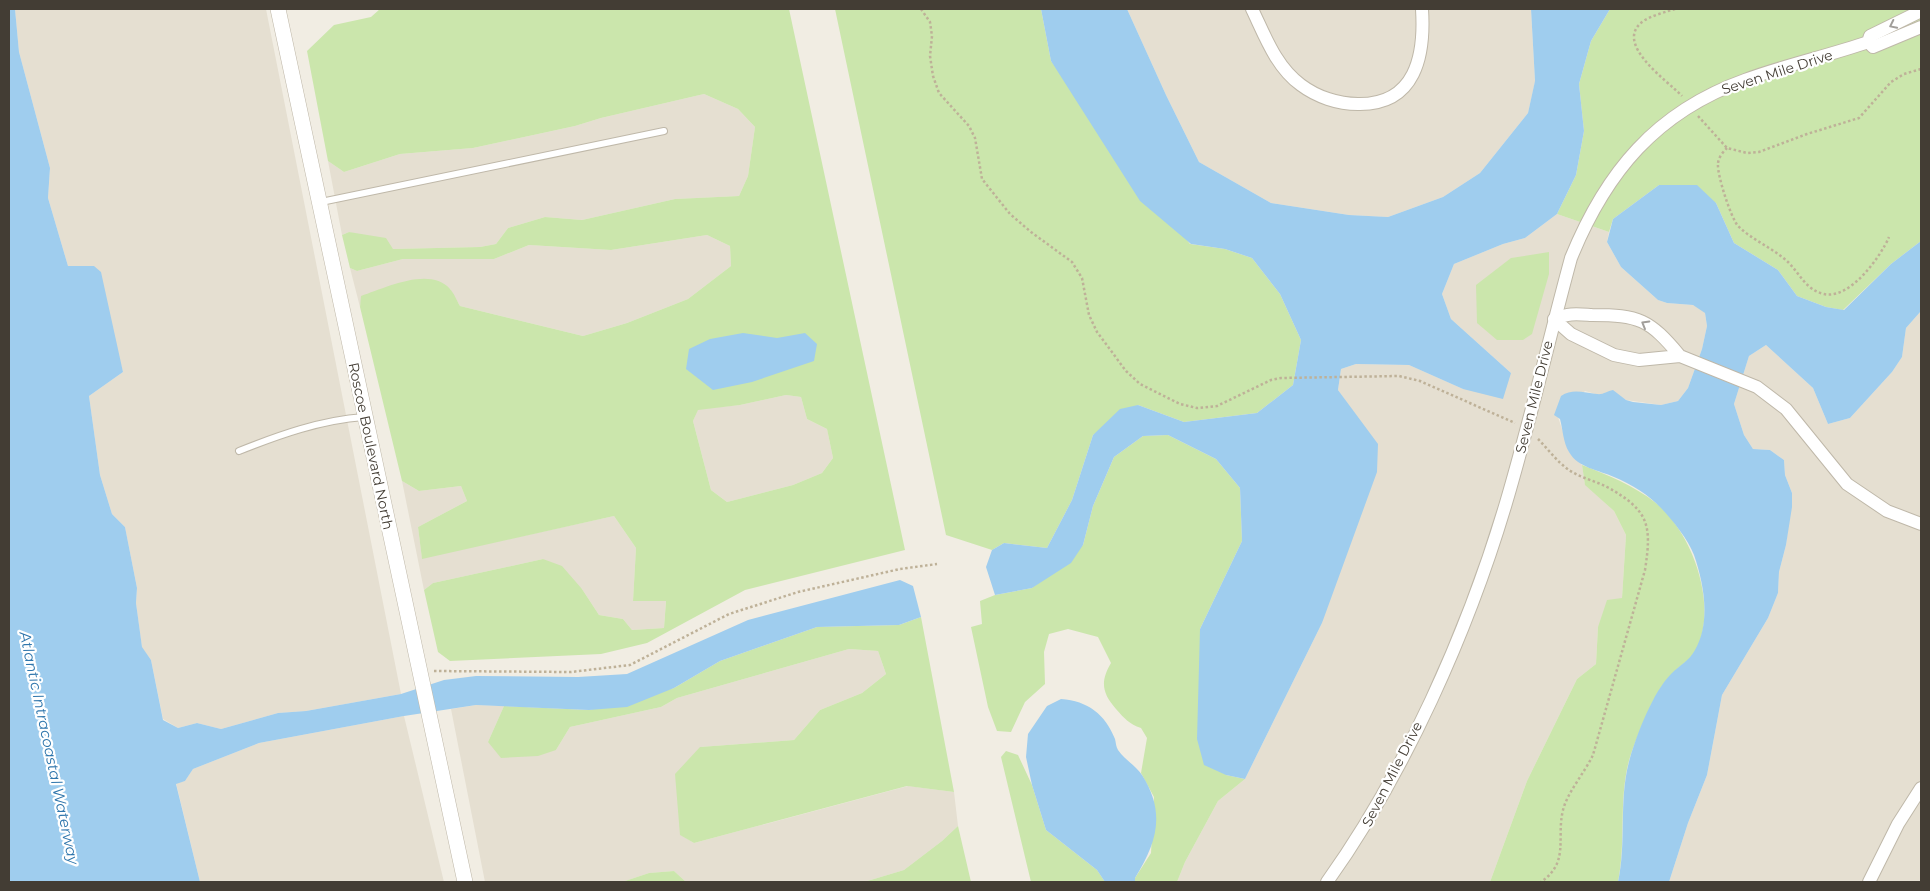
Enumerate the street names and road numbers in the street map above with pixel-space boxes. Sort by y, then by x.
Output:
street label: Seven Mile Drive [1719,46,1835,98]
street label: Seven Mile Drive [1511,339,1557,455]
street label: Roscoe Boulevard North [344,361,398,531]
street label: Seven Mile Drive [1358,718,1426,830]

